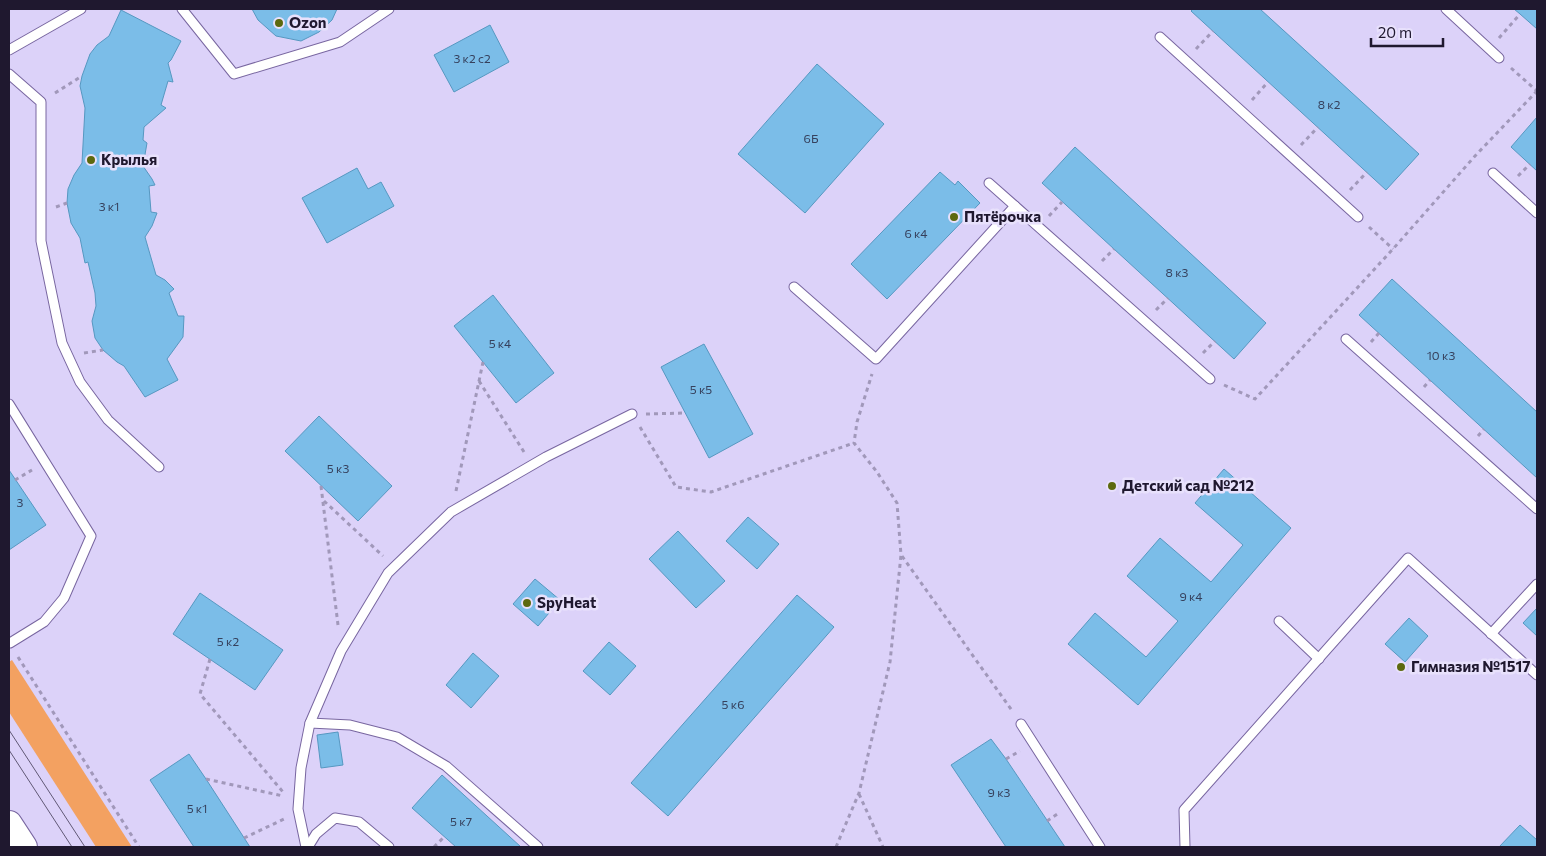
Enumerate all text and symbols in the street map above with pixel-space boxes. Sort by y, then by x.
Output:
place label: Ozon [289,13,327,31]
scale bar [1371,15,1444,47]
marker: Ozon [273,17,285,29]
text: 20 m [1378,23,1412,41]
house number: 3 к2 с2 [453,51,491,65]
house number: 8 к2 [1318,97,1341,111]
house number: 6Б [804,131,819,145]
place label: Крылья [101,150,157,168]
marker: Крылья [85,154,97,166]
house number: 3 к1 [99,199,119,213]
place label: Пятёрочка [964,207,1041,225]
marker: Пятёрочка [948,211,960,223]
house number: 6 к4 [904,226,928,240]
house number: 8 к3 [1166,265,1189,279]
house number: 5 к4 [489,336,511,350]
house number: 10 к3 [1427,348,1455,362]
house number: 5 к5 [690,382,712,396]
house number: 5 к3 [327,461,349,475]
place label: Детский сад №212 [1122,476,1254,494]
marker: Детский сад №212 [1106,480,1118,492]
house number: 3 [17,495,24,509]
house number: 9 к4 [1179,589,1203,603]
place label: SpyHeat [537,593,596,611]
marker: SpyHeat [521,597,533,609]
house number: 5 к2 [217,634,239,648]
place label: Гимназия №1517 [1411,657,1531,675]
marker: Гимназия №1517 [1395,661,1407,673]
house number: 5 к6 [722,697,744,711]
house number: 9 к3 [988,785,1011,799]
house number: 5 к1 [187,801,207,815]
house number: 5 к7 [450,814,472,828]

